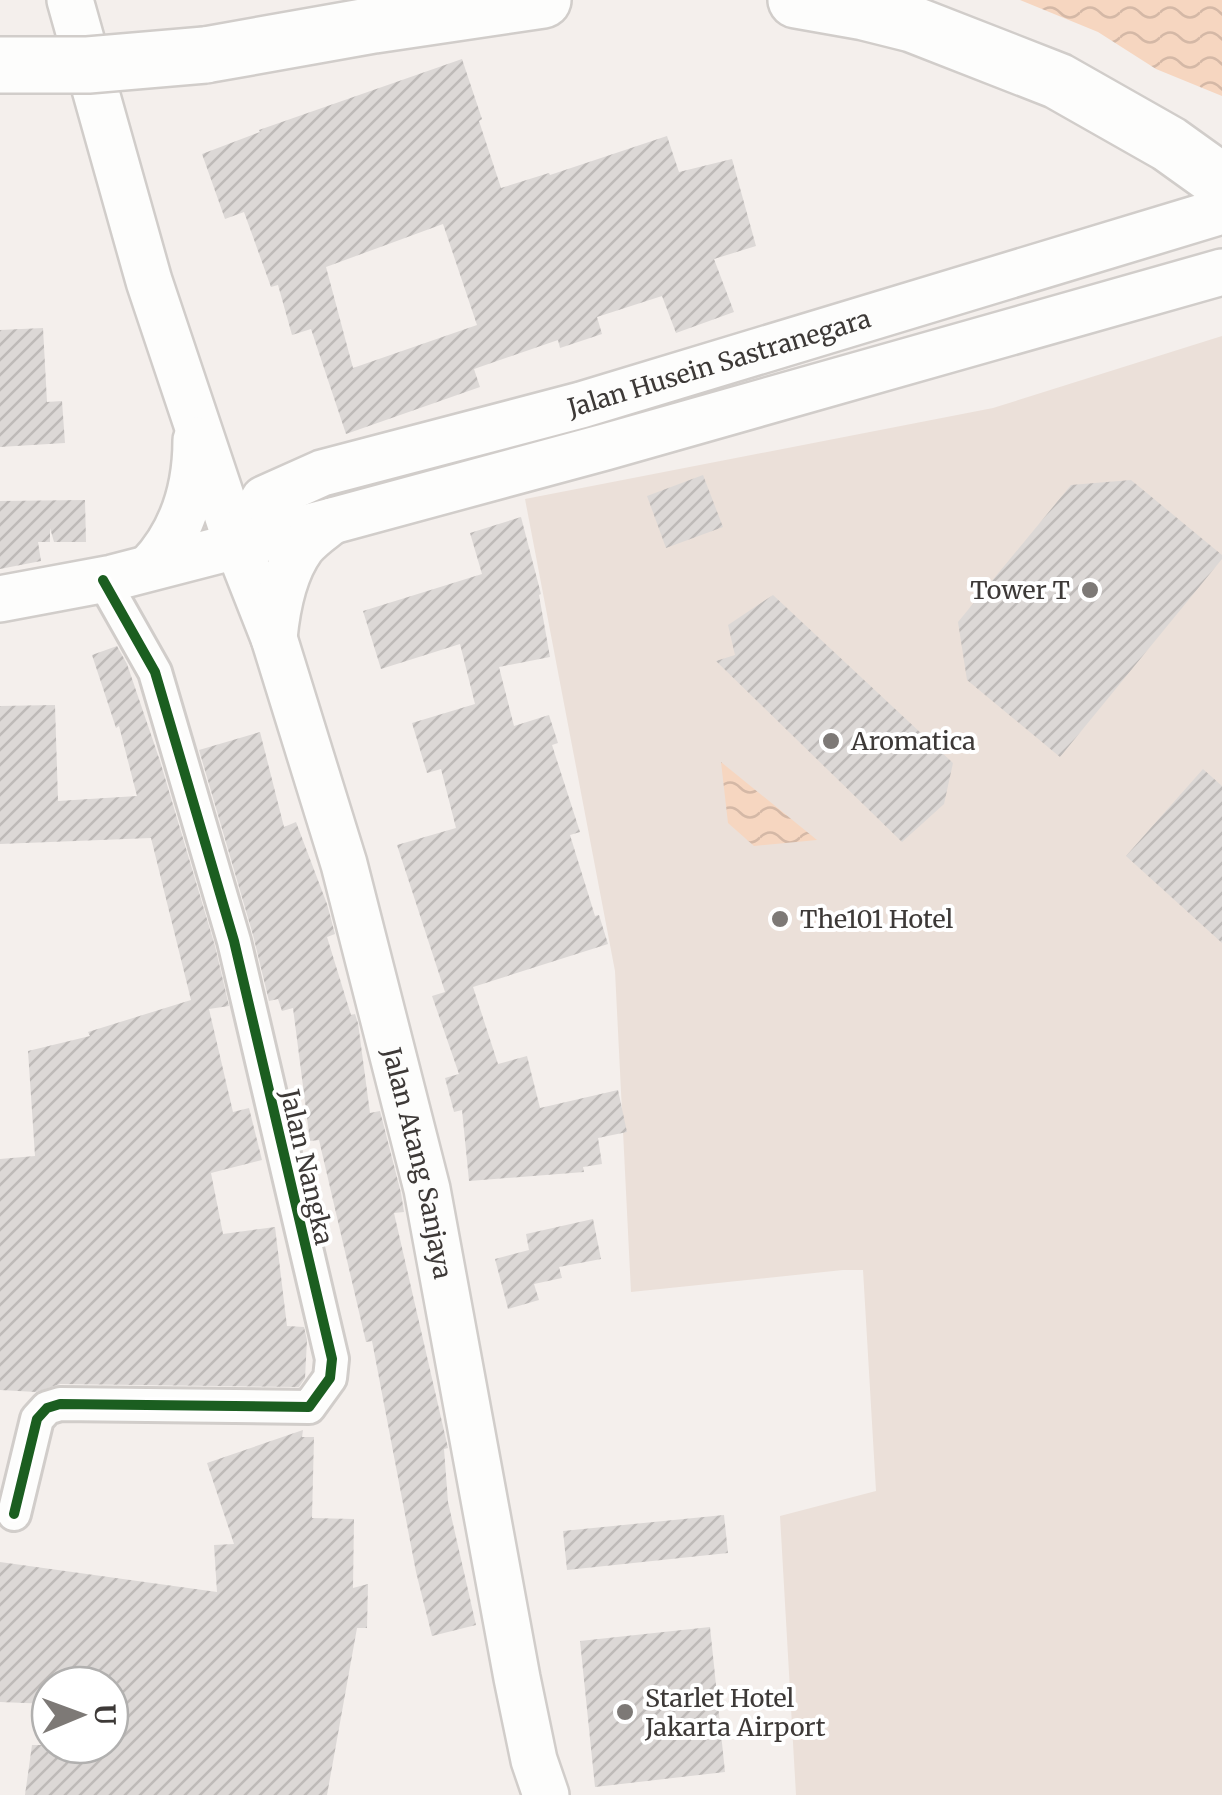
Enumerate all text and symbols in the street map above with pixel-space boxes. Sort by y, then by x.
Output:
street label: Jalan Husein Sastranegara [563,302,874,424]
place label: Tower T [970,574,1070,606]
marker: Tower T [1079,579,1101,601]
place label: Aromatica [850,725,976,757]
marker: Aromatica [820,730,842,752]
place label: The101 Hotel [800,903,953,935]
marker: The101 Hotel [769,908,791,930]
street label: Jalan Atang Sanjaya [375,1043,459,1281]
street label: Jalan Nangka [273,1085,340,1248]
north arrow [30,1665,130,1765]
place label: Starlet Hotel Jakarta Airport [644,1682,826,1743]
marker: Starlet Hotel Jakarta Airport [614,1701,636,1723]
text: U [87,1704,123,1725]

